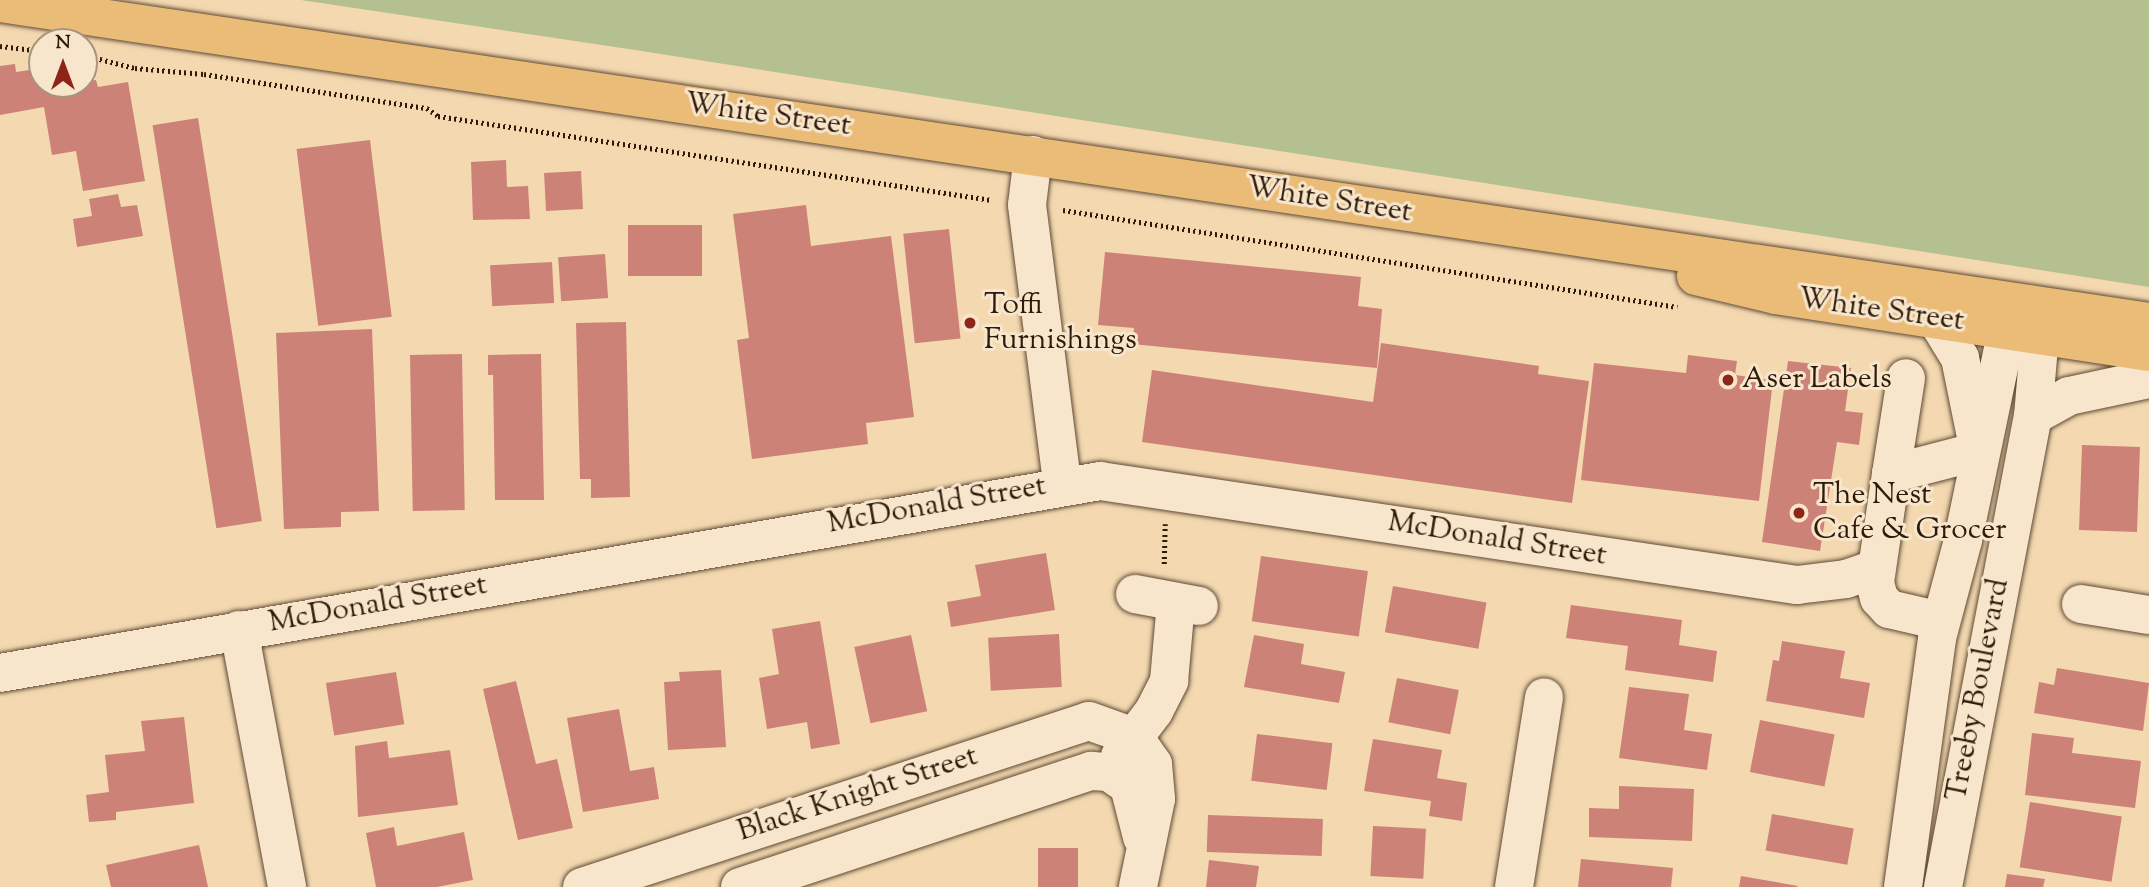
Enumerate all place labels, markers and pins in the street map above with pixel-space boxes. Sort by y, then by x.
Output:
place label: Toffi Furnishings [984,288,1137,358]
marker: Toffi Furnishings [962,315,978,331]
place label: Aser Labels [1742,362,1892,398]
marker: Aser Labels [1720,372,1736,388]
place label: The Nest Cafe & Grocer [1813,478,2006,548]
marker: The Nest Cafe & Grocer [1791,505,1807,521]

